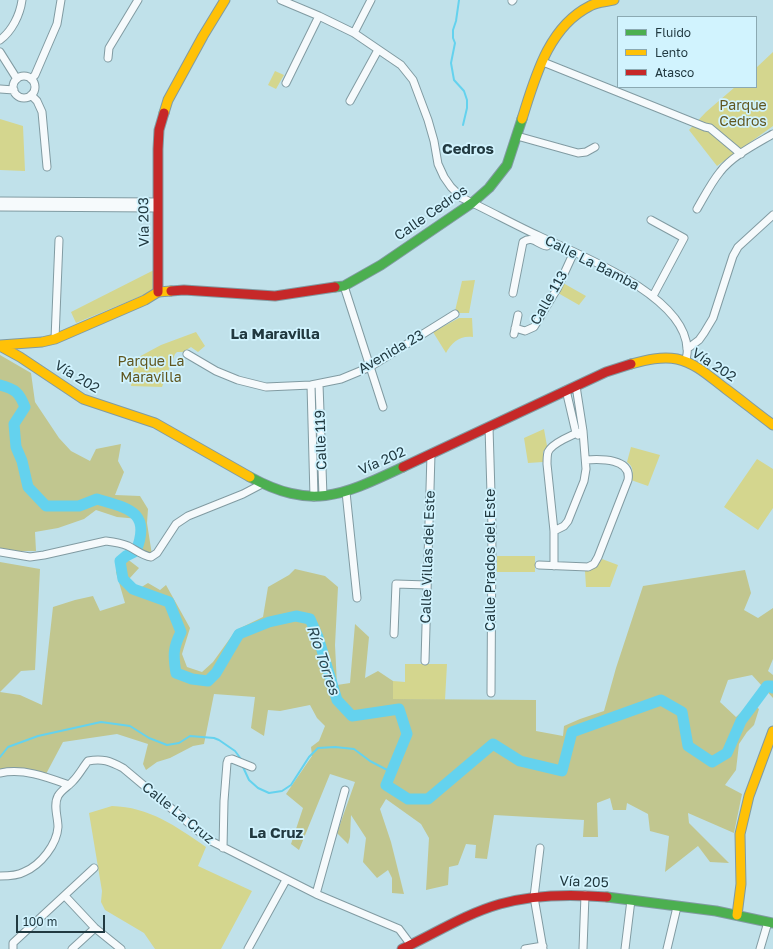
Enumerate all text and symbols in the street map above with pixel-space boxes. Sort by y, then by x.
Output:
legend [617,16,757,88]
text: Fluido [655,25,691,40]
text: Lento [655,45,688,60]
text: Atasco [655,65,694,80]
park label: Parque Cedros [719,98,767,130]
district label: Cedros [442,140,494,158]
street label: Calle Cedros [391,182,471,244]
street label: Vía 203 [135,197,153,247]
street label: Calle La Bamba [542,232,642,294]
street label: Calle 113 [527,268,571,328]
district label: La Maravilla [230,325,320,343]
street label: Avenida 23 [355,326,427,378]
street label: Vía 202 [689,344,739,386]
park label: Parque La Maravilla [118,354,184,386]
street label: Vía 202 [51,357,103,397]
street label: Calle 119 [312,410,330,470]
street label: Vía 202 [356,443,408,479]
street label: Calle Prados del Este [483,489,499,631]
street label: Calle Villas del Este [417,490,439,624]
water label: Río Torres [303,623,343,697]
street label: Calle La Cruz [139,779,217,847]
district label: La Cruz [249,824,303,842]
street label: Vía 205 [559,873,609,891]
scale bar [18,907,107,933]
text: 100 m [23,914,57,929]

